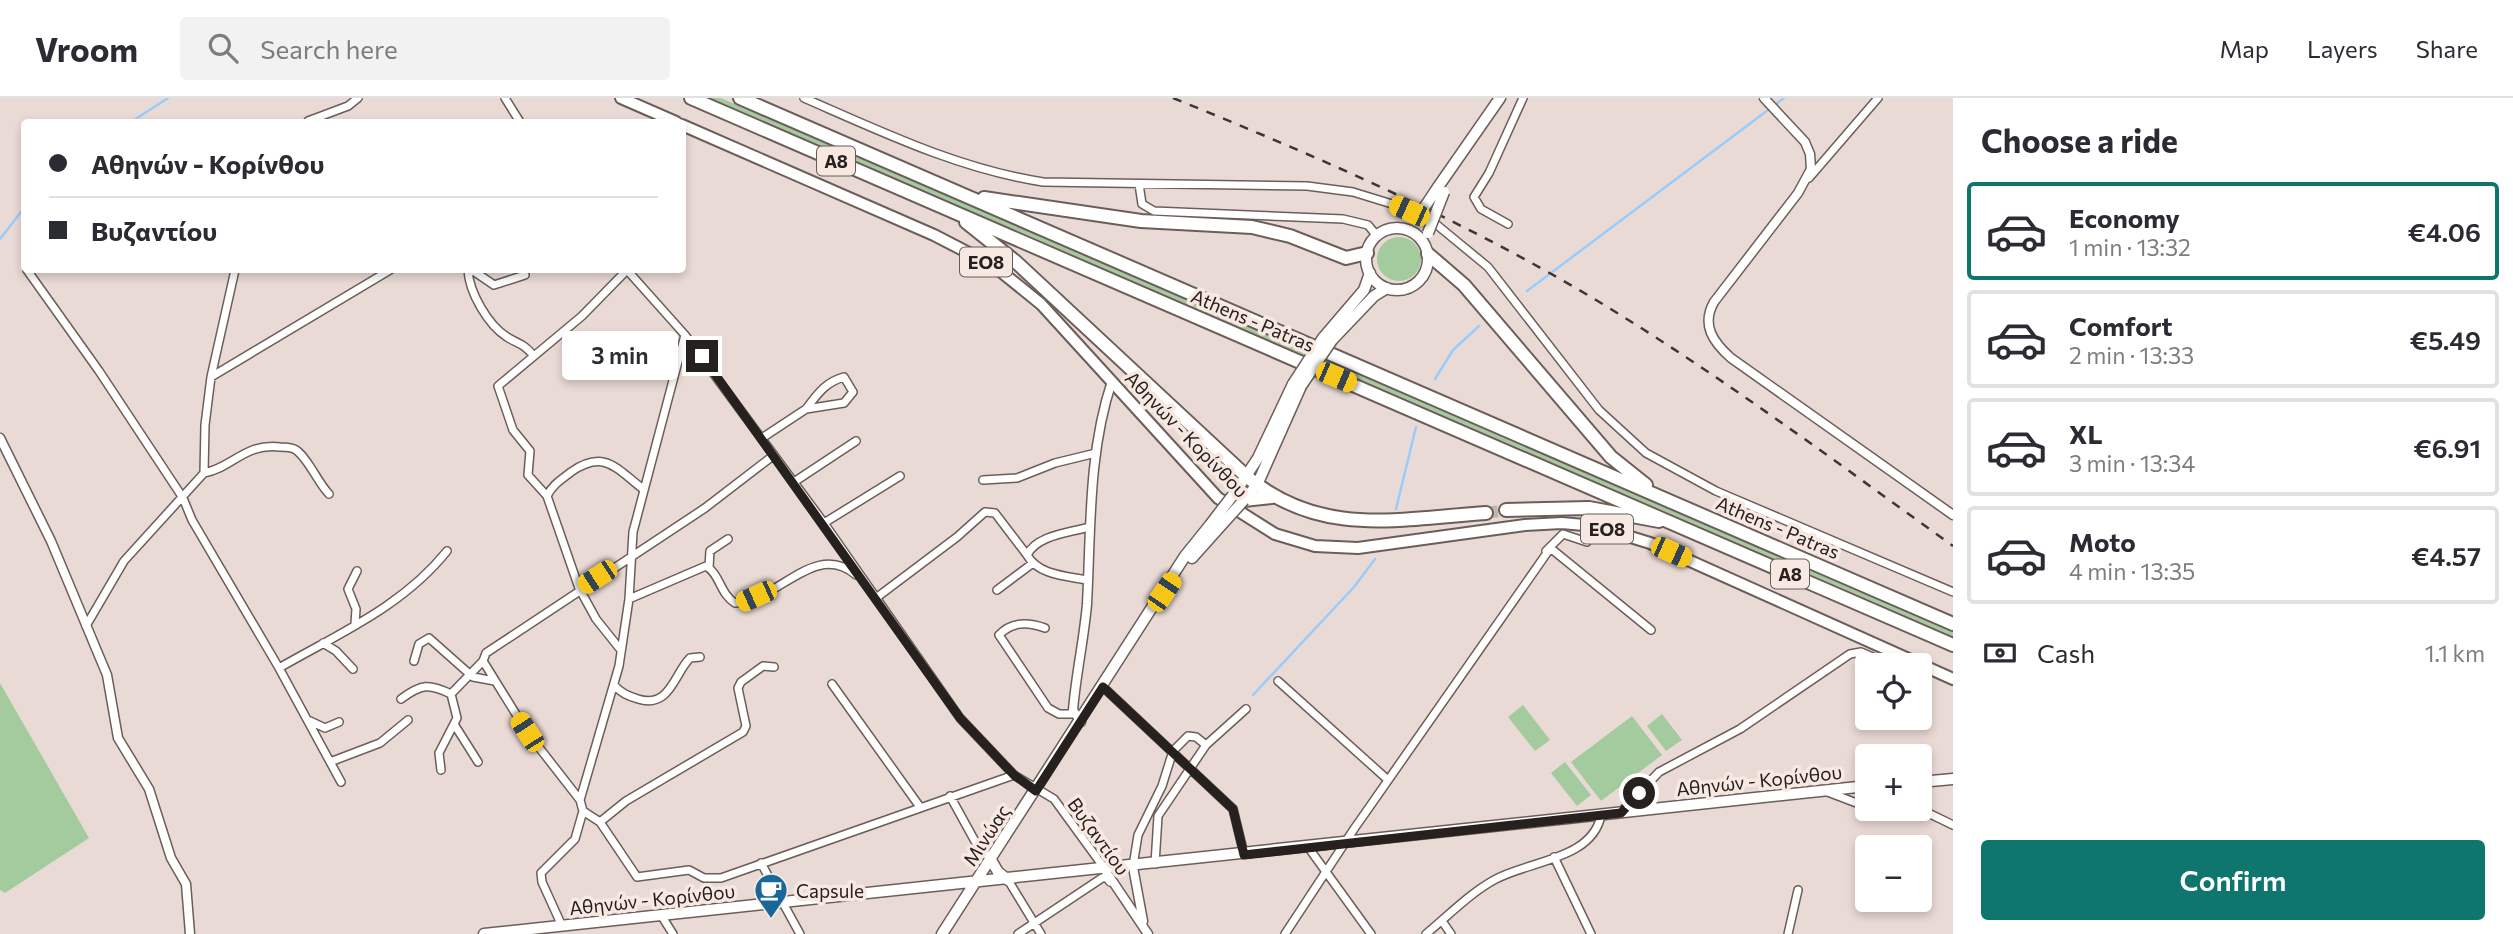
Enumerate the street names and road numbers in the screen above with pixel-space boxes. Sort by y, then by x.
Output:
road number: Α8 [817,146,855,176]
road number: ΕΟ8 [960,247,1012,276]
street label: Athens - Patras [1188,284,1318,356]
street label: Αθηνών - Κορίνθου [1121,366,1253,502]
street label: Athens - Patras [1713,491,1843,563]
road number: ΕΟ8 [1581,514,1633,544]
road number: Α8 [1771,560,1809,588]
street label: Αθηνών - Κορίνθου [1675,760,1843,800]
street label: Βυζαντίου [1063,793,1135,879]
street label: Μινώας [958,800,1014,870]
street label: Αθηνών - Κορίνθου [568,879,736,919]

